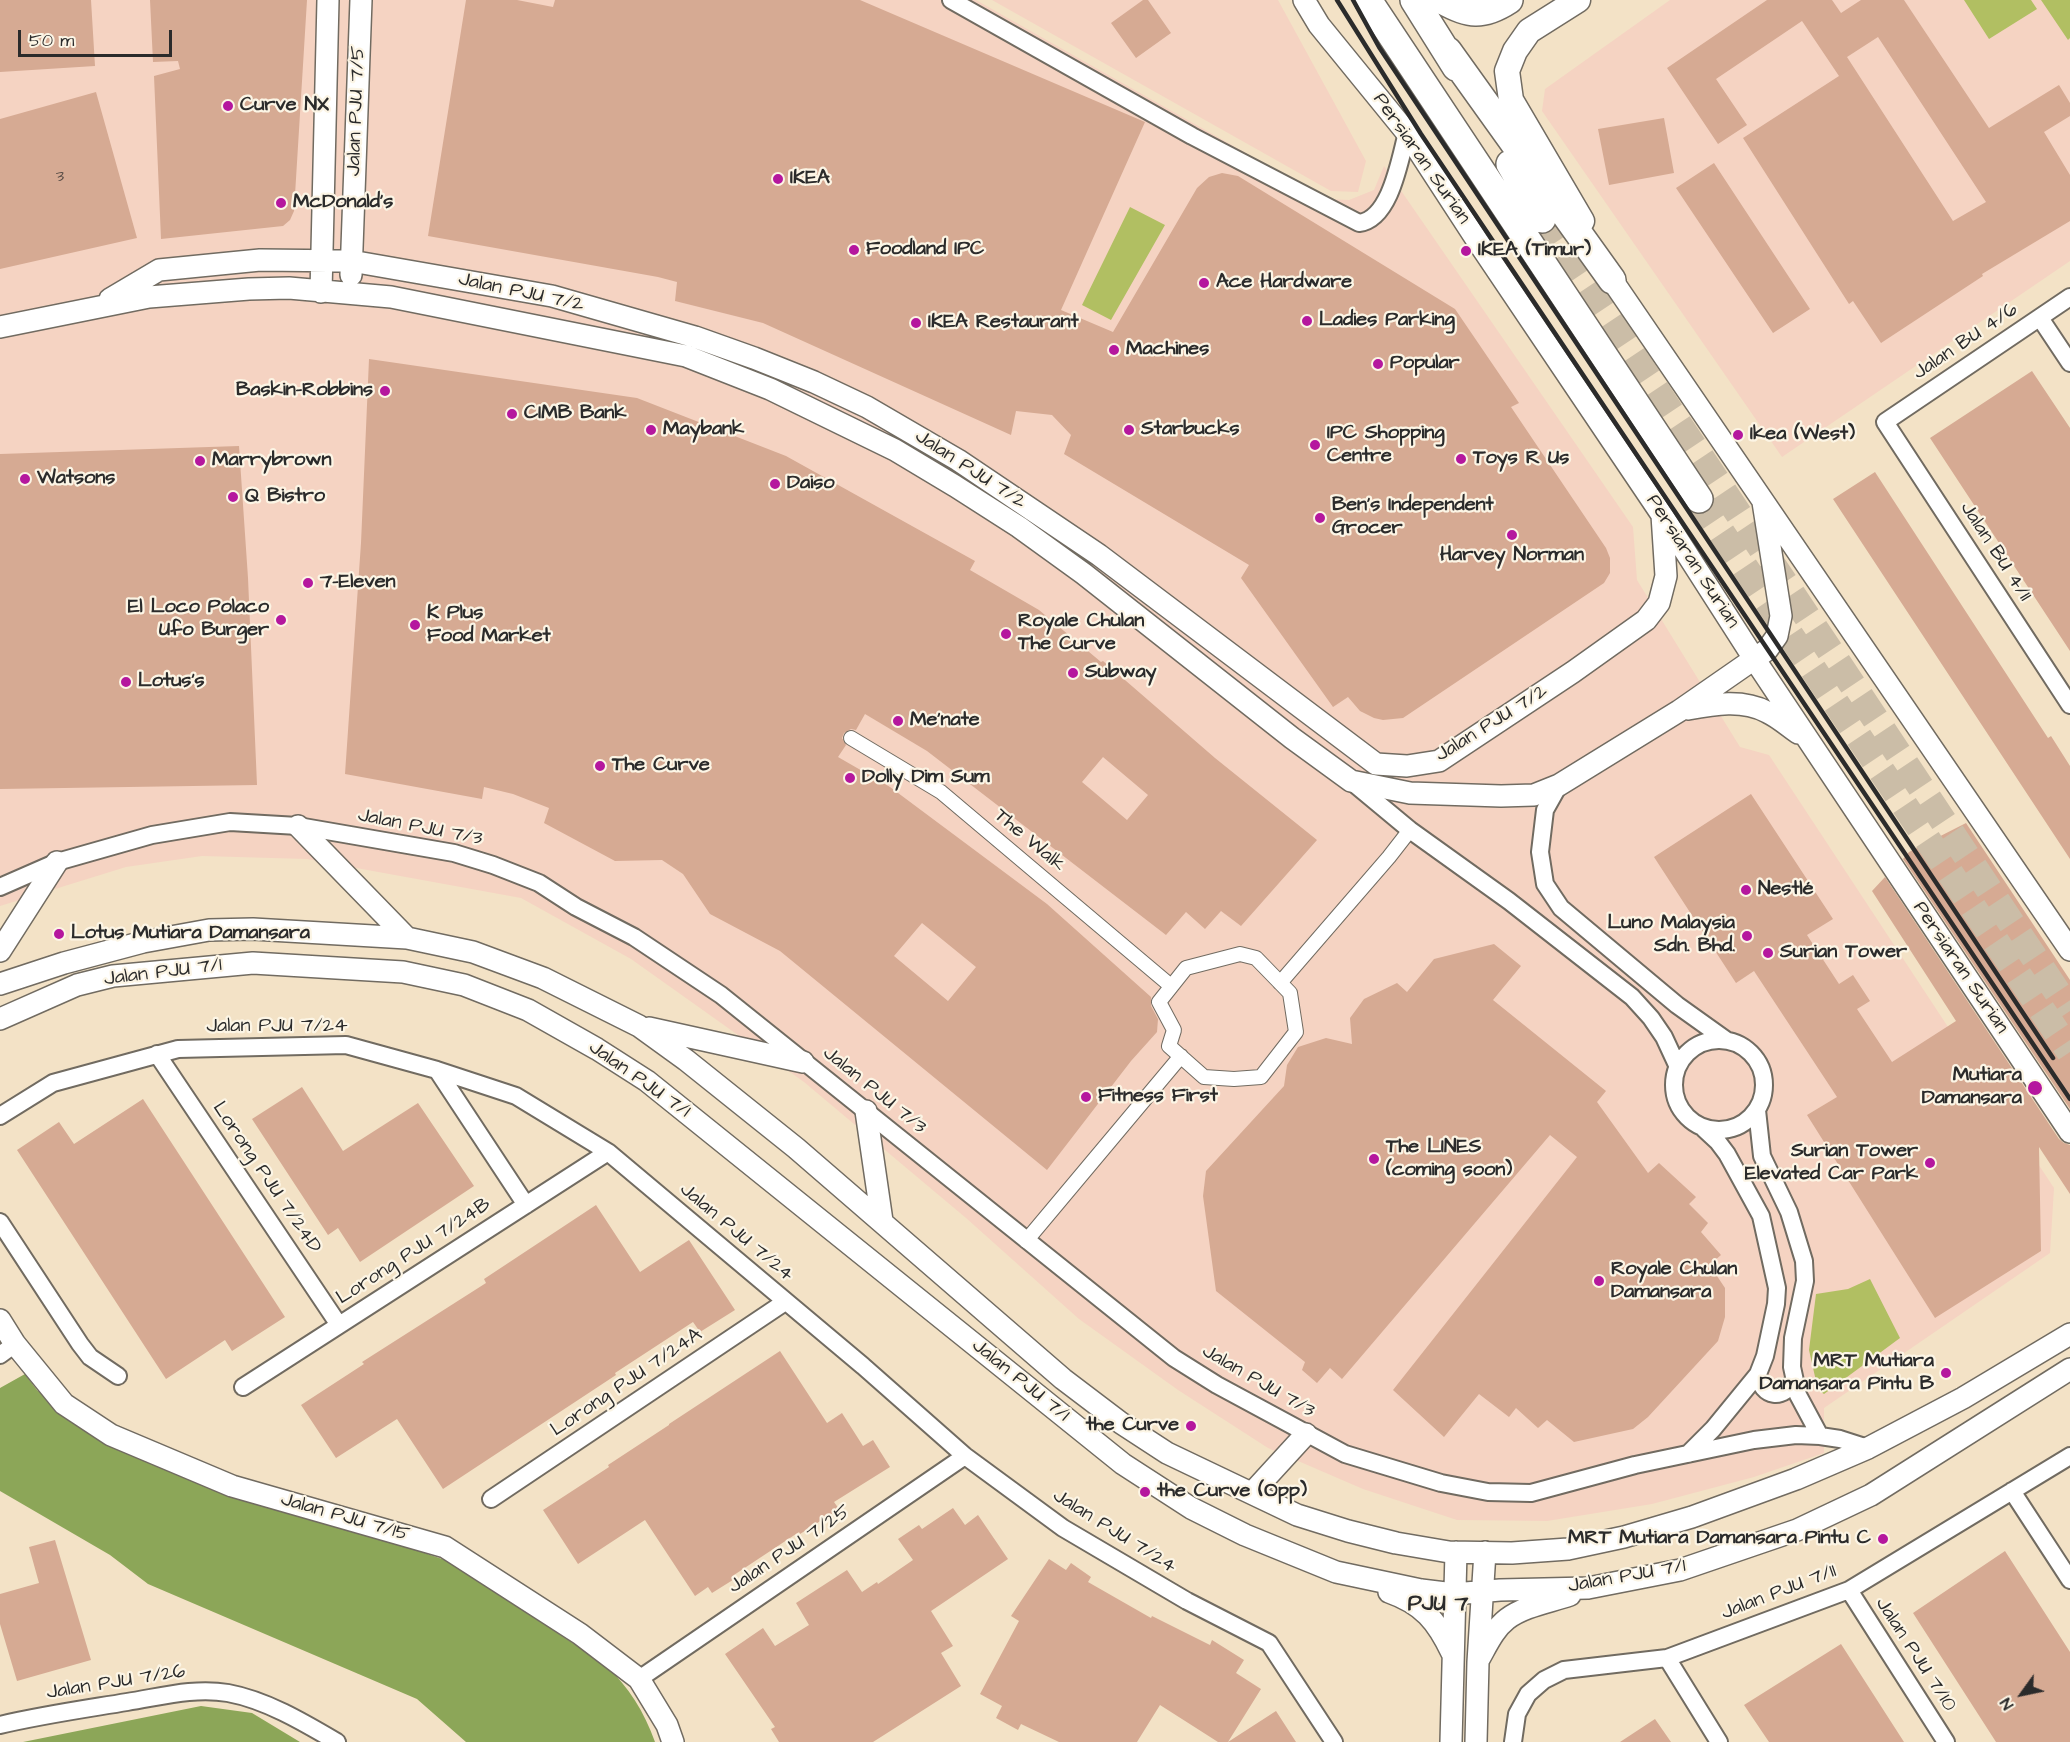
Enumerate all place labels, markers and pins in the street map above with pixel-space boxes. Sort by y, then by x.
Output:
place label: Curve NX [240,94,329,118]
marker: Curve NX [221,99,235,113]
place label: IKEA [790,167,830,191]
marker: IKEA [771,172,785,186]
place label: McDonald's [293,191,393,215]
marker: McDonald's [274,196,288,210]
place label: Foodland IPC [866,238,984,262]
place label: IKEA (Timur) [1478,239,1591,263]
marker: Foodland IPC [847,243,861,257]
marker: IKEA (Timur) [1459,244,1473,258]
place label: Ace Hardware [1216,271,1352,295]
marker: Ace Hardware [1197,276,1211,290]
place label: Ladies Parking [1319,309,1455,333]
place label: IKEA Restaurant [928,311,1079,335]
marker: Ladies Parking [1300,314,1314,328]
marker: IKEA Restaurant [909,316,923,330]
place label: Machines [1126,338,1209,362]
marker: Machines [1107,343,1121,357]
place label: Popular [1390,352,1460,376]
marker: Popular [1371,357,1385,371]
place label: Baskin-Robbins [236,379,373,403]
marker: Baskin-Robbins [378,384,392,398]
place label: CIMB Bank [524,402,627,426]
marker: CIMB Bank [505,407,519,421]
place label: Maybank [663,418,744,442]
place label: Starbucks [1141,418,1240,442]
place label: IPC Shopping Centre [1327,422,1445,469]
marker: Maybank [644,423,658,437]
marker: Starbucks [1122,423,1136,437]
place label: Ikea (West) [1750,423,1855,447]
marker: Ikea (West) [1731,428,1745,442]
marker: IPC Shopping Centre [1308,438,1322,452]
place label: Toys R Us [1473,447,1569,471]
place label: Marrybrown [212,449,331,473]
marker: Toys R Us [1454,452,1468,466]
marker: Marrybrown [193,454,207,468]
place label: Watsons [37,467,115,491]
marker: Watsons [18,472,32,486]
place label: Daiso [787,472,834,496]
marker: Daiso [768,477,782,491]
place label: Q Bistro [245,485,325,509]
marker: Q Bistro [226,490,240,504]
place label: Ben's Independent Grocer [1332,494,1494,541]
marker: Ben's Independent Grocer [1313,511,1327,525]
marker: Harvey Norman [1505,528,1519,542]
place label: Harvey Norman [1440,544,1584,568]
place label: 7-Eleven [320,571,396,595]
marker: 7-Eleven [301,576,315,590]
place label: El Loco Polaco Ufo Burger [128,596,269,643]
place label: K Plus Food Market [427,602,551,649]
place label: Royale Chulan The Curve [1018,610,1144,657]
marker: El Loco Polaco Ufo Burger [274,613,288,627]
marker: K Plus Food Market [408,618,422,632]
marker: Royale Chulan The Curve [999,627,1013,641]
place label: Subway [1085,661,1157,685]
marker: Subway [1066,666,1080,680]
place label: Lotus's [138,670,205,694]
marker: Lotus's [119,675,133,689]
place label: Me’nate [910,709,980,733]
marker: Me’nate [891,714,905,728]
place label: The Curve [612,754,710,778]
marker: The Curve [593,759,607,773]
place label: Dolly Dim Sum [862,766,990,790]
marker: Dolly Dim Sum [843,771,857,785]
place label: Nestlé [1758,878,1813,902]
marker: Nestlé [1739,883,1753,897]
place label: Luno Malaysia Sdn. Bhd. [1607,912,1735,959]
place label: Lotus Mutiara Damansara [71,922,310,946]
marker: Lotus Mutiara Damansara [52,927,66,941]
marker: Luno Malaysia Sdn. Bhd. [1740,929,1754,943]
place label: Surian Tower [1780,941,1907,965]
marker: Surian Tower [1761,946,1775,960]
place label: Mutiara Damansara [1922,1064,2022,1111]
marker: Mutiara Damansara [2026,1079,2044,1097]
place label: Fitness First [1098,1085,1218,1109]
marker: Fitness First [1079,1090,1093,1104]
place label: The LINES (coming soon) [1386,1136,1512,1183]
place label: Surian Tower Elevated Car Park [1745,1140,1918,1187]
marker: The LINES (coming soon) [1367,1152,1381,1166]
marker: Surian Tower Elevated Car Park [1923,1156,1937,1170]
place label: Royale Chulan Damansara [1611,1258,1737,1305]
marker: Royale Chulan Damansara [1592,1274,1606,1288]
place label: MRT Mutiara Damansara Pintu B [1759,1350,1934,1397]
marker: MRT Mutiara Damansara Pintu B [1939,1366,1953,1380]
place label: the Curve [1086,1414,1179,1438]
marker: the Curve [1184,1419,1198,1433]
place label: the Curve (Opp) [1157,1480,1307,1504]
marker: the Curve (Opp) [1138,1485,1152,1499]
place label: MRT Mutiara Damansara Pintu C [1568,1527,1871,1551]
marker: MRT Mutiara Damansara Pintu C [1876,1532,1890,1546]

